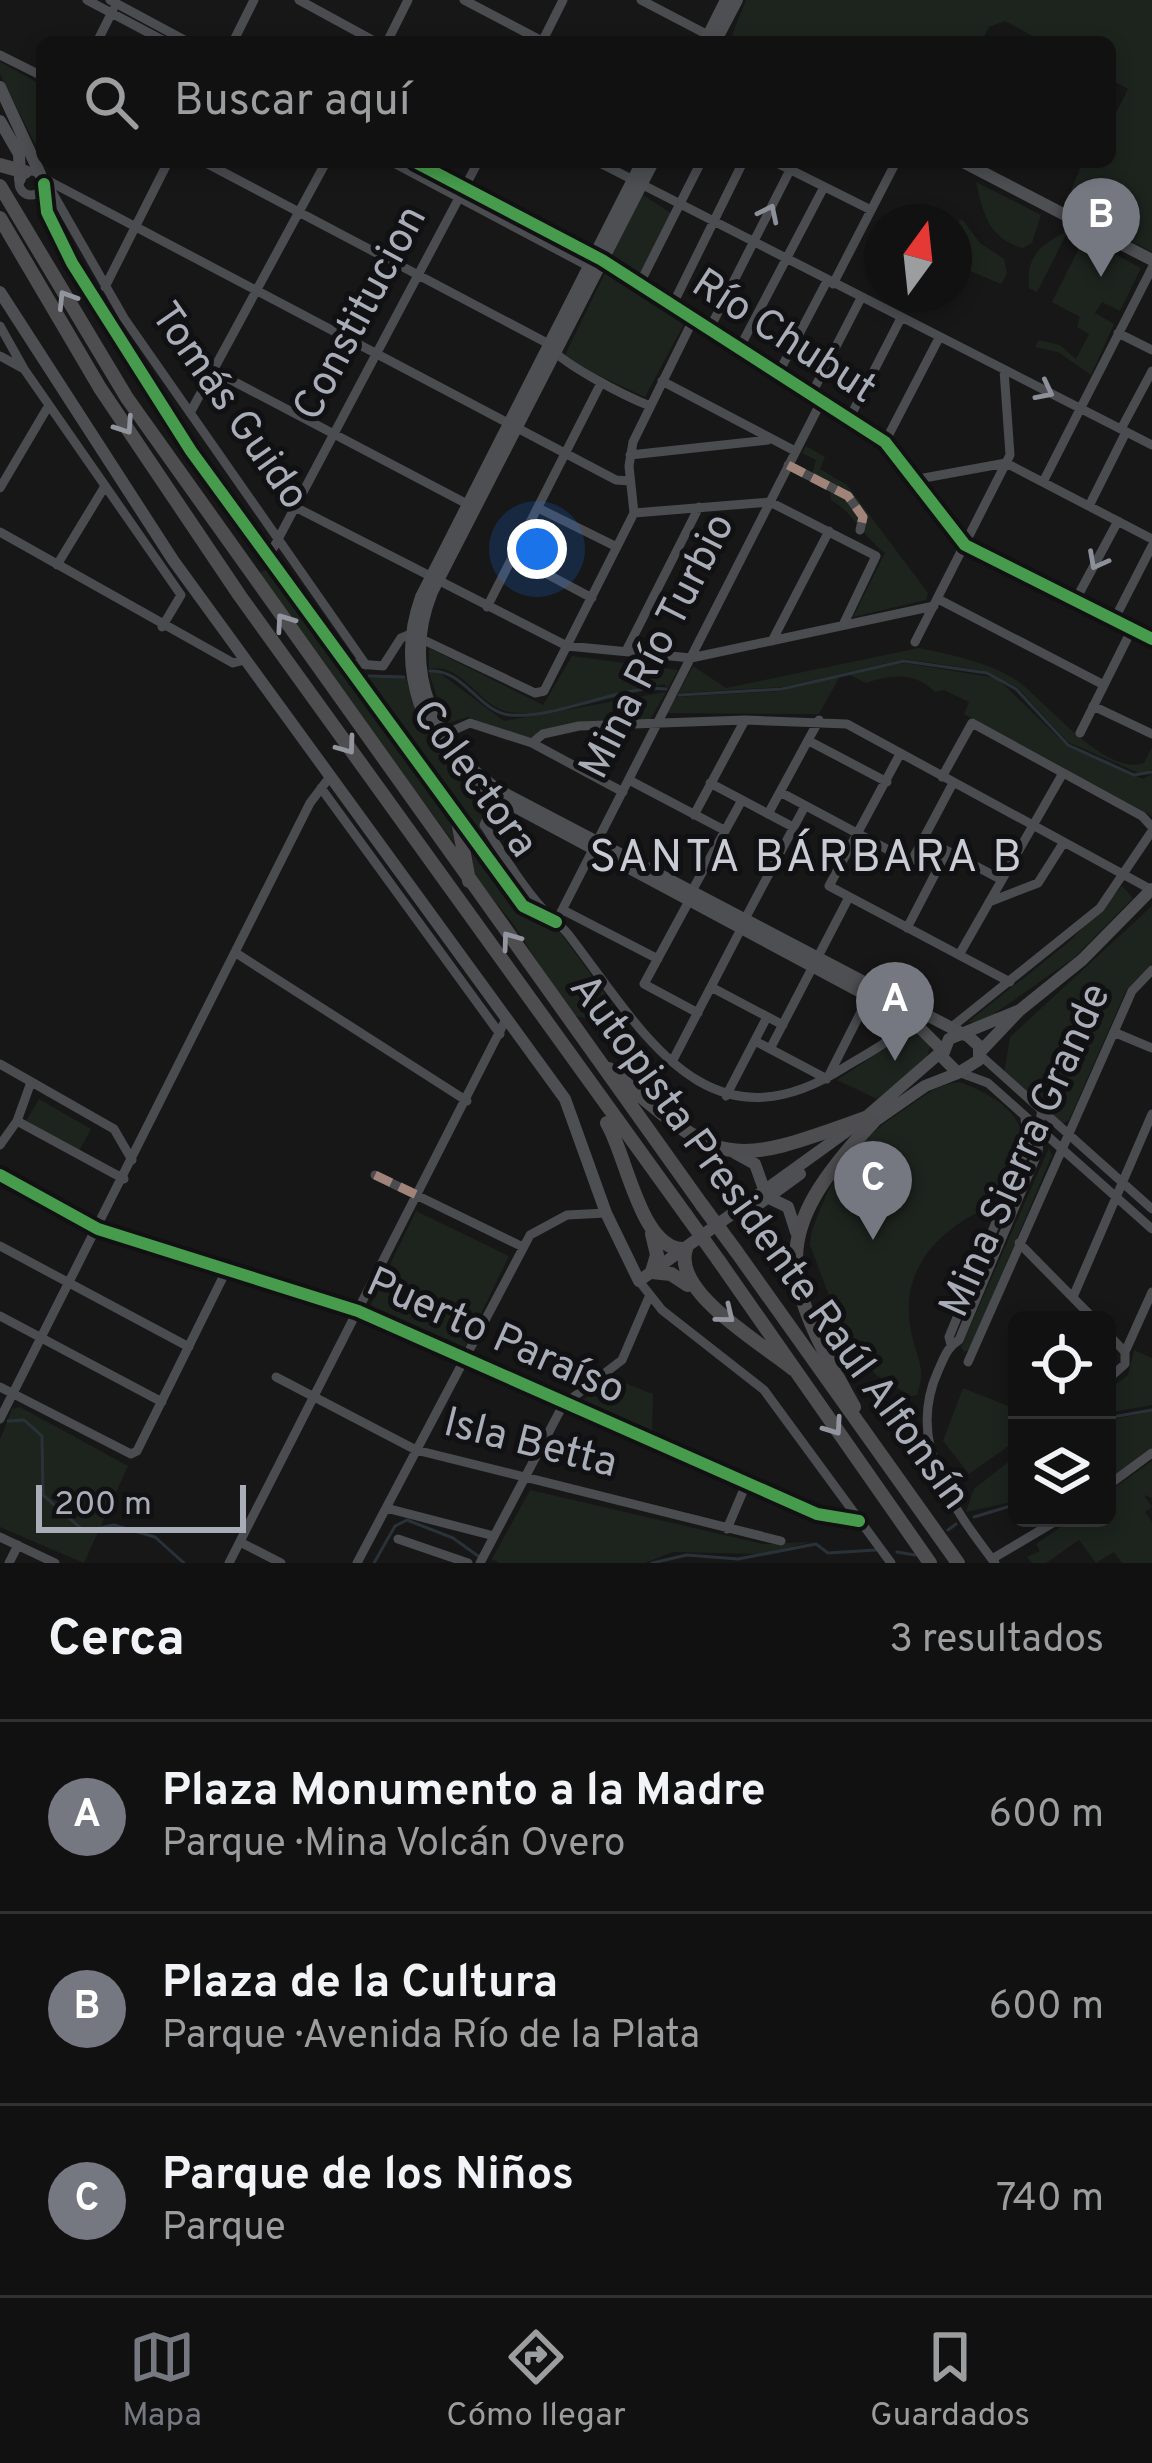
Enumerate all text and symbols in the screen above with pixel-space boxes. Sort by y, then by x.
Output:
search box [36,36,1116,168]
icon: search [78,69,144,135]
text: Buscar aquí [174,74,410,131]
pin: B [1062,178,1140,277]
street label: Constitucion [283,197,441,431]
one-way arrow [755,203,778,225]
north arrow [864,204,972,312]
street label: Río Chubut [681,259,885,417]
one-way arrow [58,290,80,312]
street label: Tomás Guido [137,293,319,521]
one-way arrow [1033,376,1054,400]
one-way arrow [111,412,133,434]
street label: Mina Río Turbio [569,505,749,789]
your location [507,519,567,579]
one-way arrow [1088,548,1111,569]
one-way arrow [276,613,298,635]
street label: Colectora [398,691,548,869]
one-way arrow [333,733,355,754]
district label: SANTA BÁRBARA B [589,828,1025,888]
one-way arrow [502,932,524,953]
pin: A [856,962,934,1061]
street label: Autopista Presidente Raúl Alfonsín [556,965,980,1521]
street label: Mina Sierra Grande [930,976,1124,1326]
pin: C [834,1141,912,1240]
street label: Puerto Paraíso [358,1257,632,1419]
one-way arrow [712,1301,734,1322]
map controls [1008,1311,1116,1527]
button: locate [1008,1311,1116,1419]
street label: Isla Betta [438,1398,622,1492]
one-way arrow [819,1413,841,1435]
button: layers [1008,1419,1116,1527]
scale bar [36,1479,246,1532]
text: 200 m [54,1485,152,1527]
text: Cerca [48,1609,185,1674]
text: 3 resultados [889,1617,1104,1666]
text: Plaza Monumento a la Madre [162,1764,766,1821]
text: A [73,1792,101,1841]
text: 600 m [989,1792,1104,1841]
text: Parque · Mina Volcán Overo [162,1821,626,1870]
text: Plaza de la Cultura [162,1956,558,2013]
text: B [74,1984,100,2033]
text: 600 m [989,1984,1104,2033]
text: Parque · Avenida Río de la Plata [162,2013,700,2062]
text: Parque de los Niños [162,2148,574,2205]
text: C [75,2176,99,2225]
text: 740 m [996,2176,1104,2225]
text: Parque [162,2205,286,2254]
tab: Mapa [122,2324,202,2438]
tab: Cómo llegar [446,2324,626,2438]
tab: Guardados [870,2324,1030,2438]

